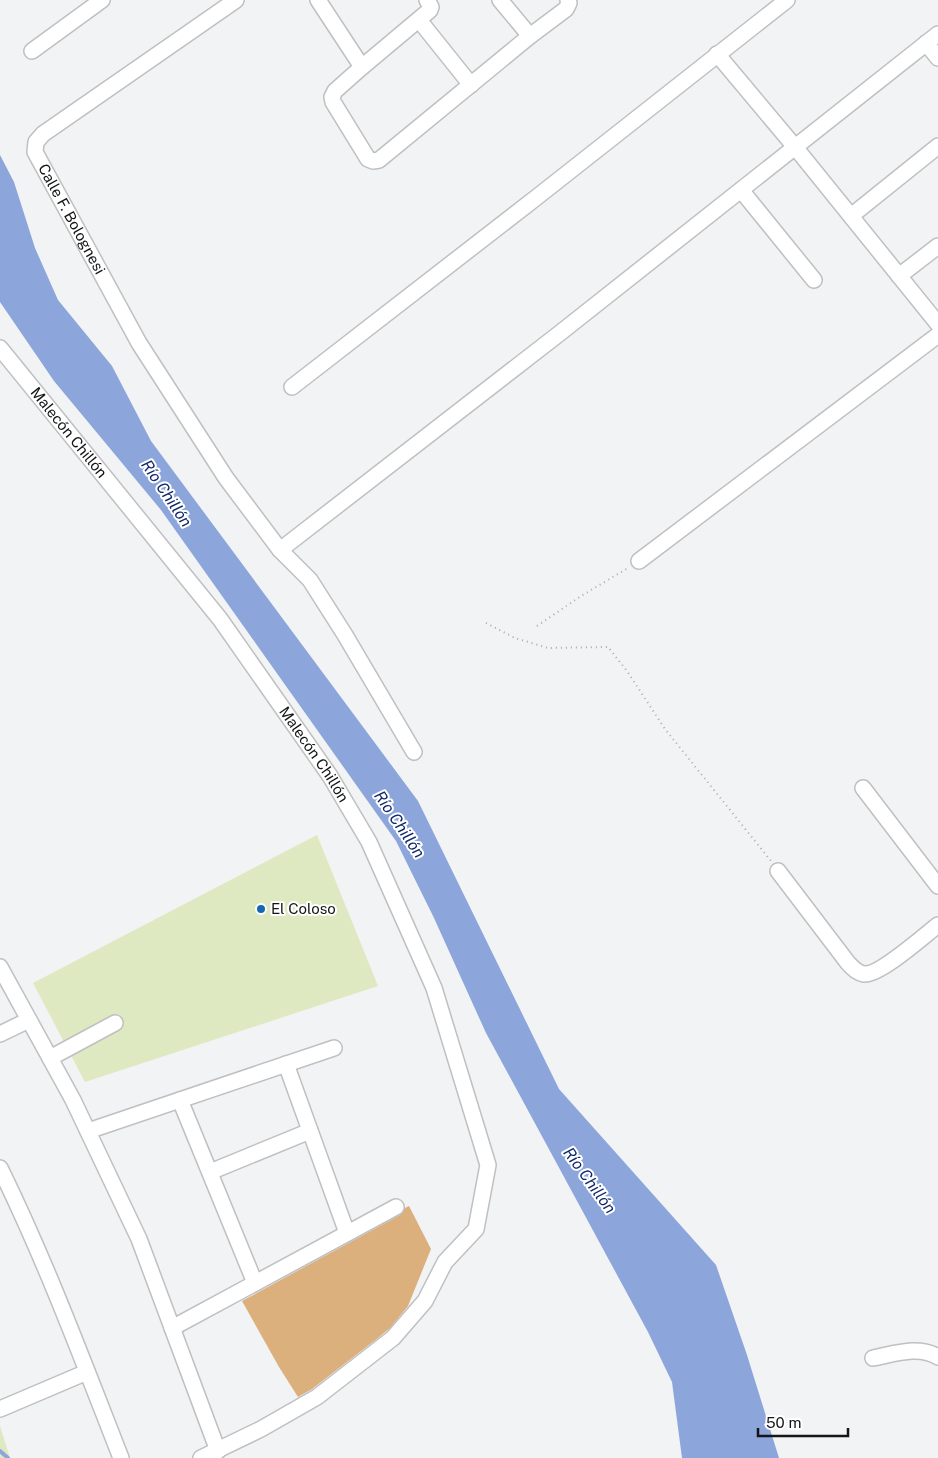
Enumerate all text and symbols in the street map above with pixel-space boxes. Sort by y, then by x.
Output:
street label: Calle F. Bolognesi [35,161,109,277]
street label: Malecón Chillón [27,384,111,481]
water label: Río Chillón [137,456,196,531]
street label: Malecón Chillón [276,703,353,805]
water label: Río Chillón [370,787,429,862]
place label: El Coloso [271,900,336,917]
marker: El Coloso [255,903,267,915]
water label: Río Chillón [559,1144,620,1217]
scale bar [758,1406,848,1438]
text: 50 m [766,1414,801,1431]

